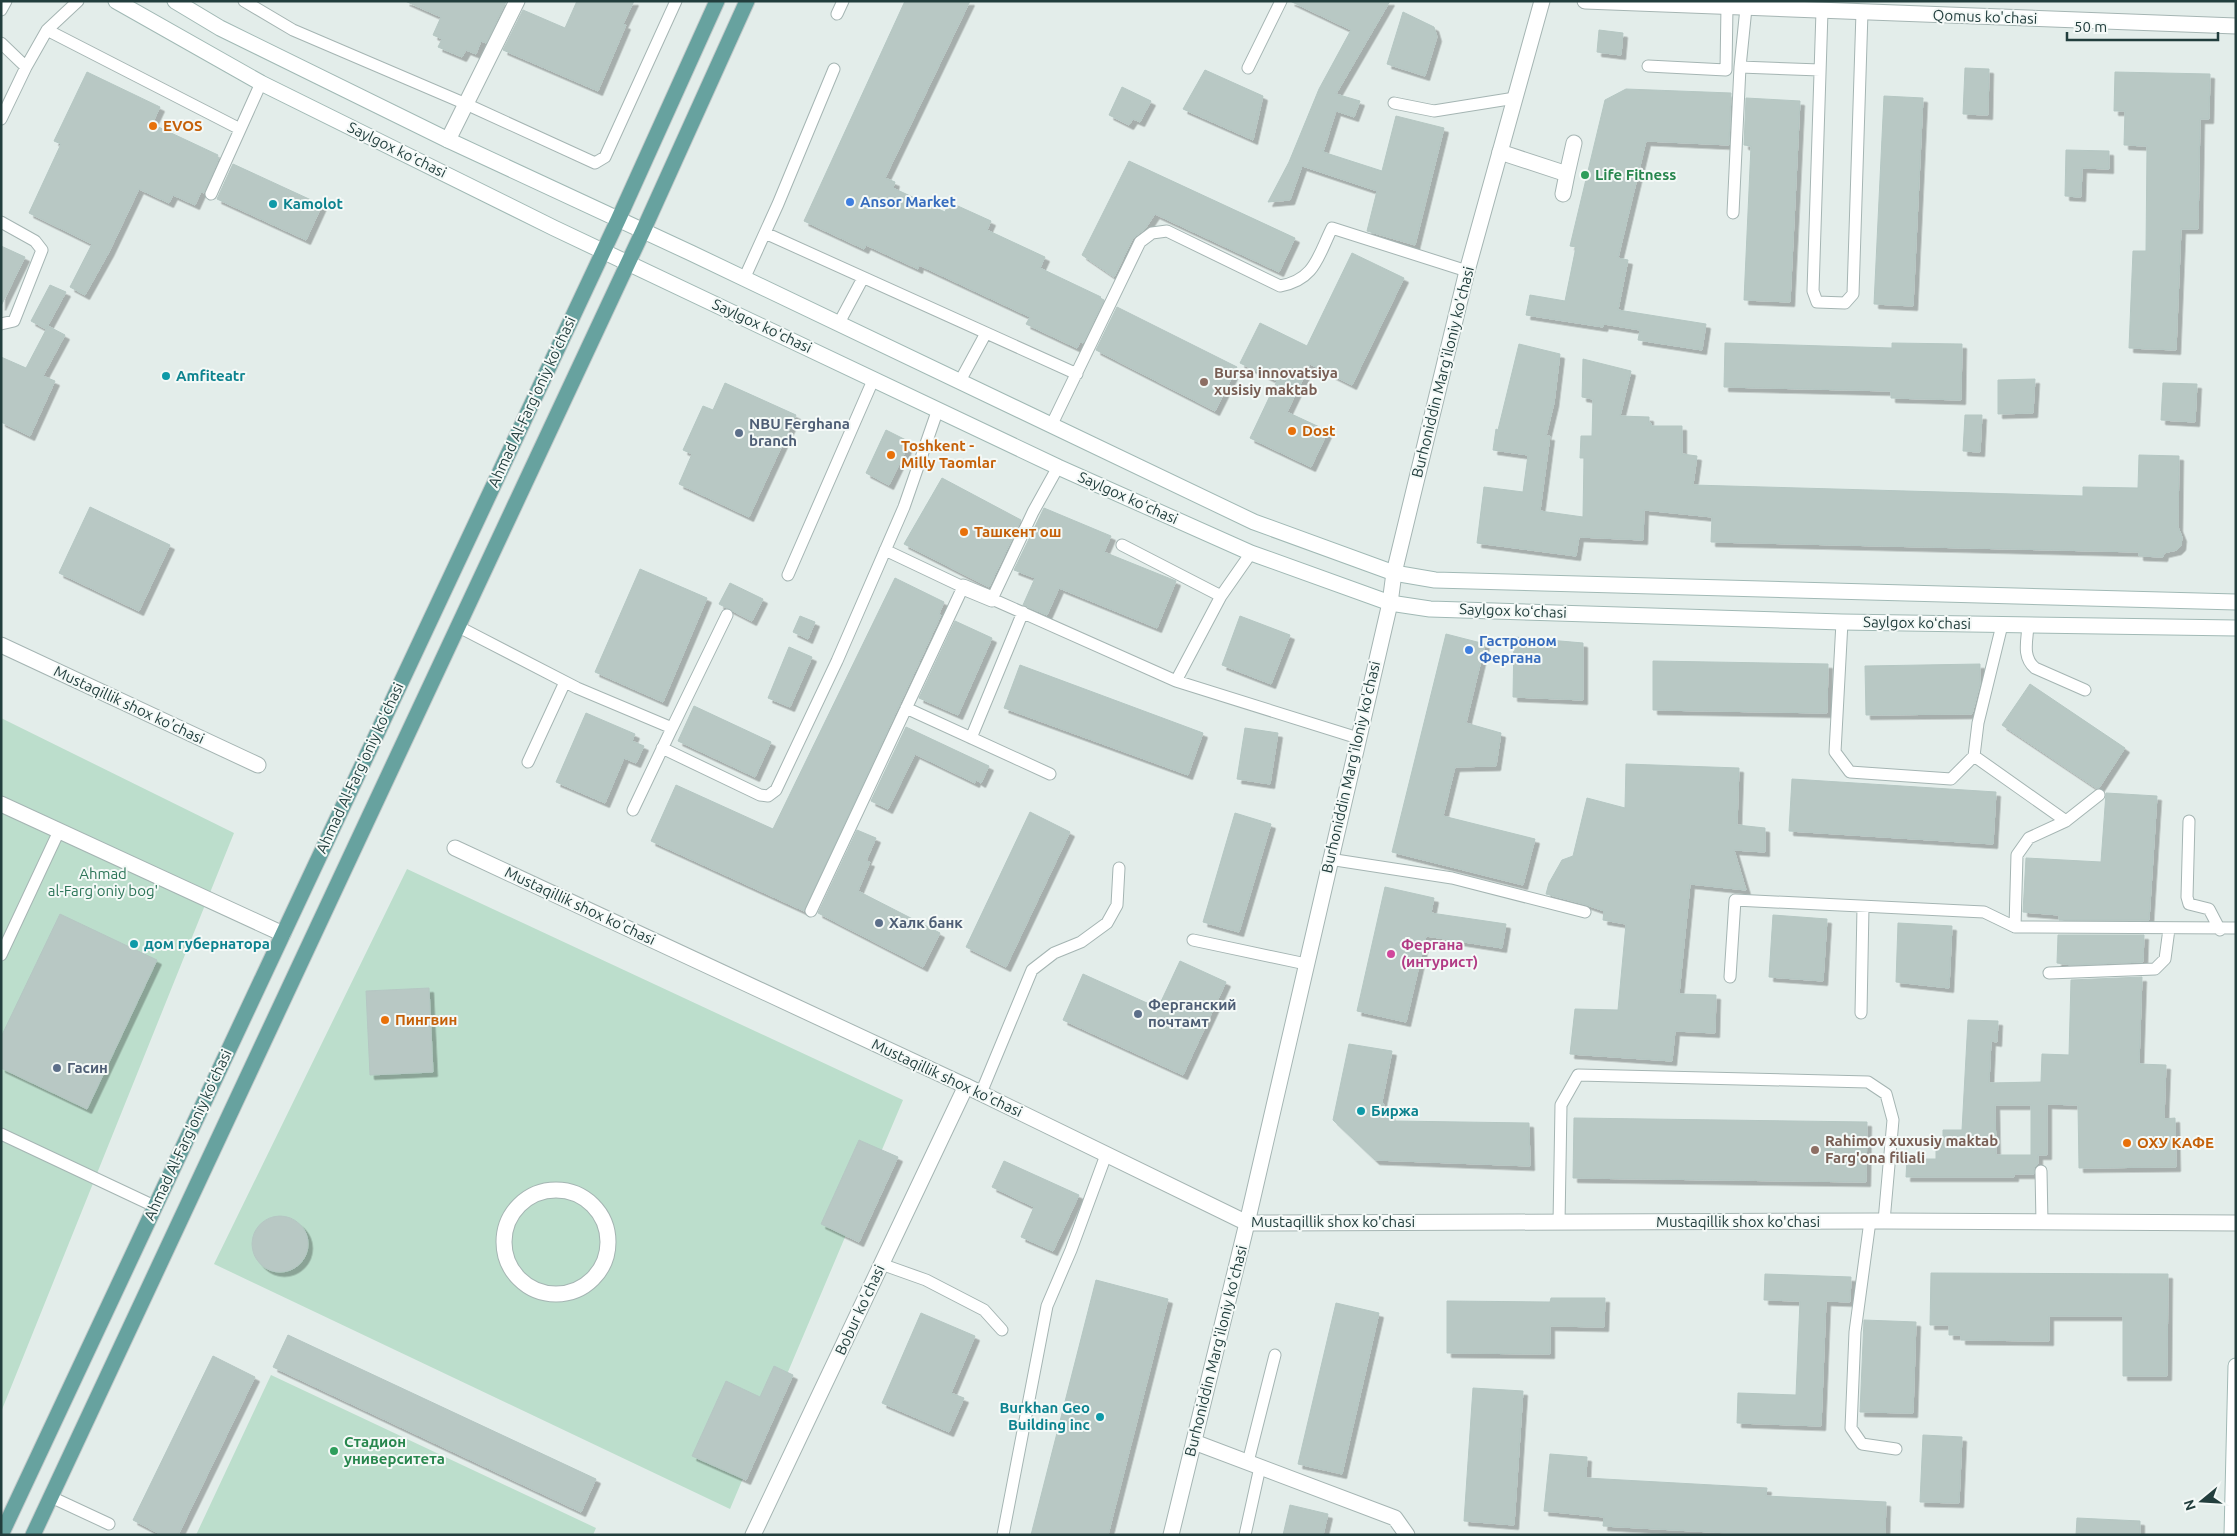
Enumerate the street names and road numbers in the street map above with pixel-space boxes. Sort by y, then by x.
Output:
street label: Qomus ko'chasi [1932,6,2038,27]
street label: Saylgox koʻchasi [345,118,449,181]
street label: Burhoniddin Marg'iloniy ko'chasi [1408,264,1477,479]
street label: Saylgox koʻchasi [710,295,815,356]
street label: Ahmad Al-Farg'oniy ko'chasi [484,314,579,490]
street label: Saylgox koʻchasi [1076,468,1181,527]
street label: Saylgox koʻchasi [1459,600,1567,621]
street label: Saylgox koʻchasi [1863,613,1971,632]
street label: Burhoniddin Marg'iloniy ko'chasi [1318,659,1383,875]
street label: Mustaqillik shox ko'chasi [51,662,207,747]
street label: Ahmad Al-Farg'oniy ko'chasi [312,680,407,856]
street label: Mustaqillik shox ko'chasi [502,863,658,948]
street label: Mustaqillik shox ko'chasi [869,1035,1025,1120]
street label: Ahmad Al-Farg'oniy ko'chasi [140,1047,235,1223]
street label: Mustaqillik shox ko'chasi [1251,1213,1415,1230]
street label: Mustaqillik shox ko'chasi [1656,1213,1820,1230]
street label: Burhoniddin Marg'iloniy ko'chasi [1181,1243,1250,1458]
street label: Bobur ko'chasi [831,1262,888,1358]

